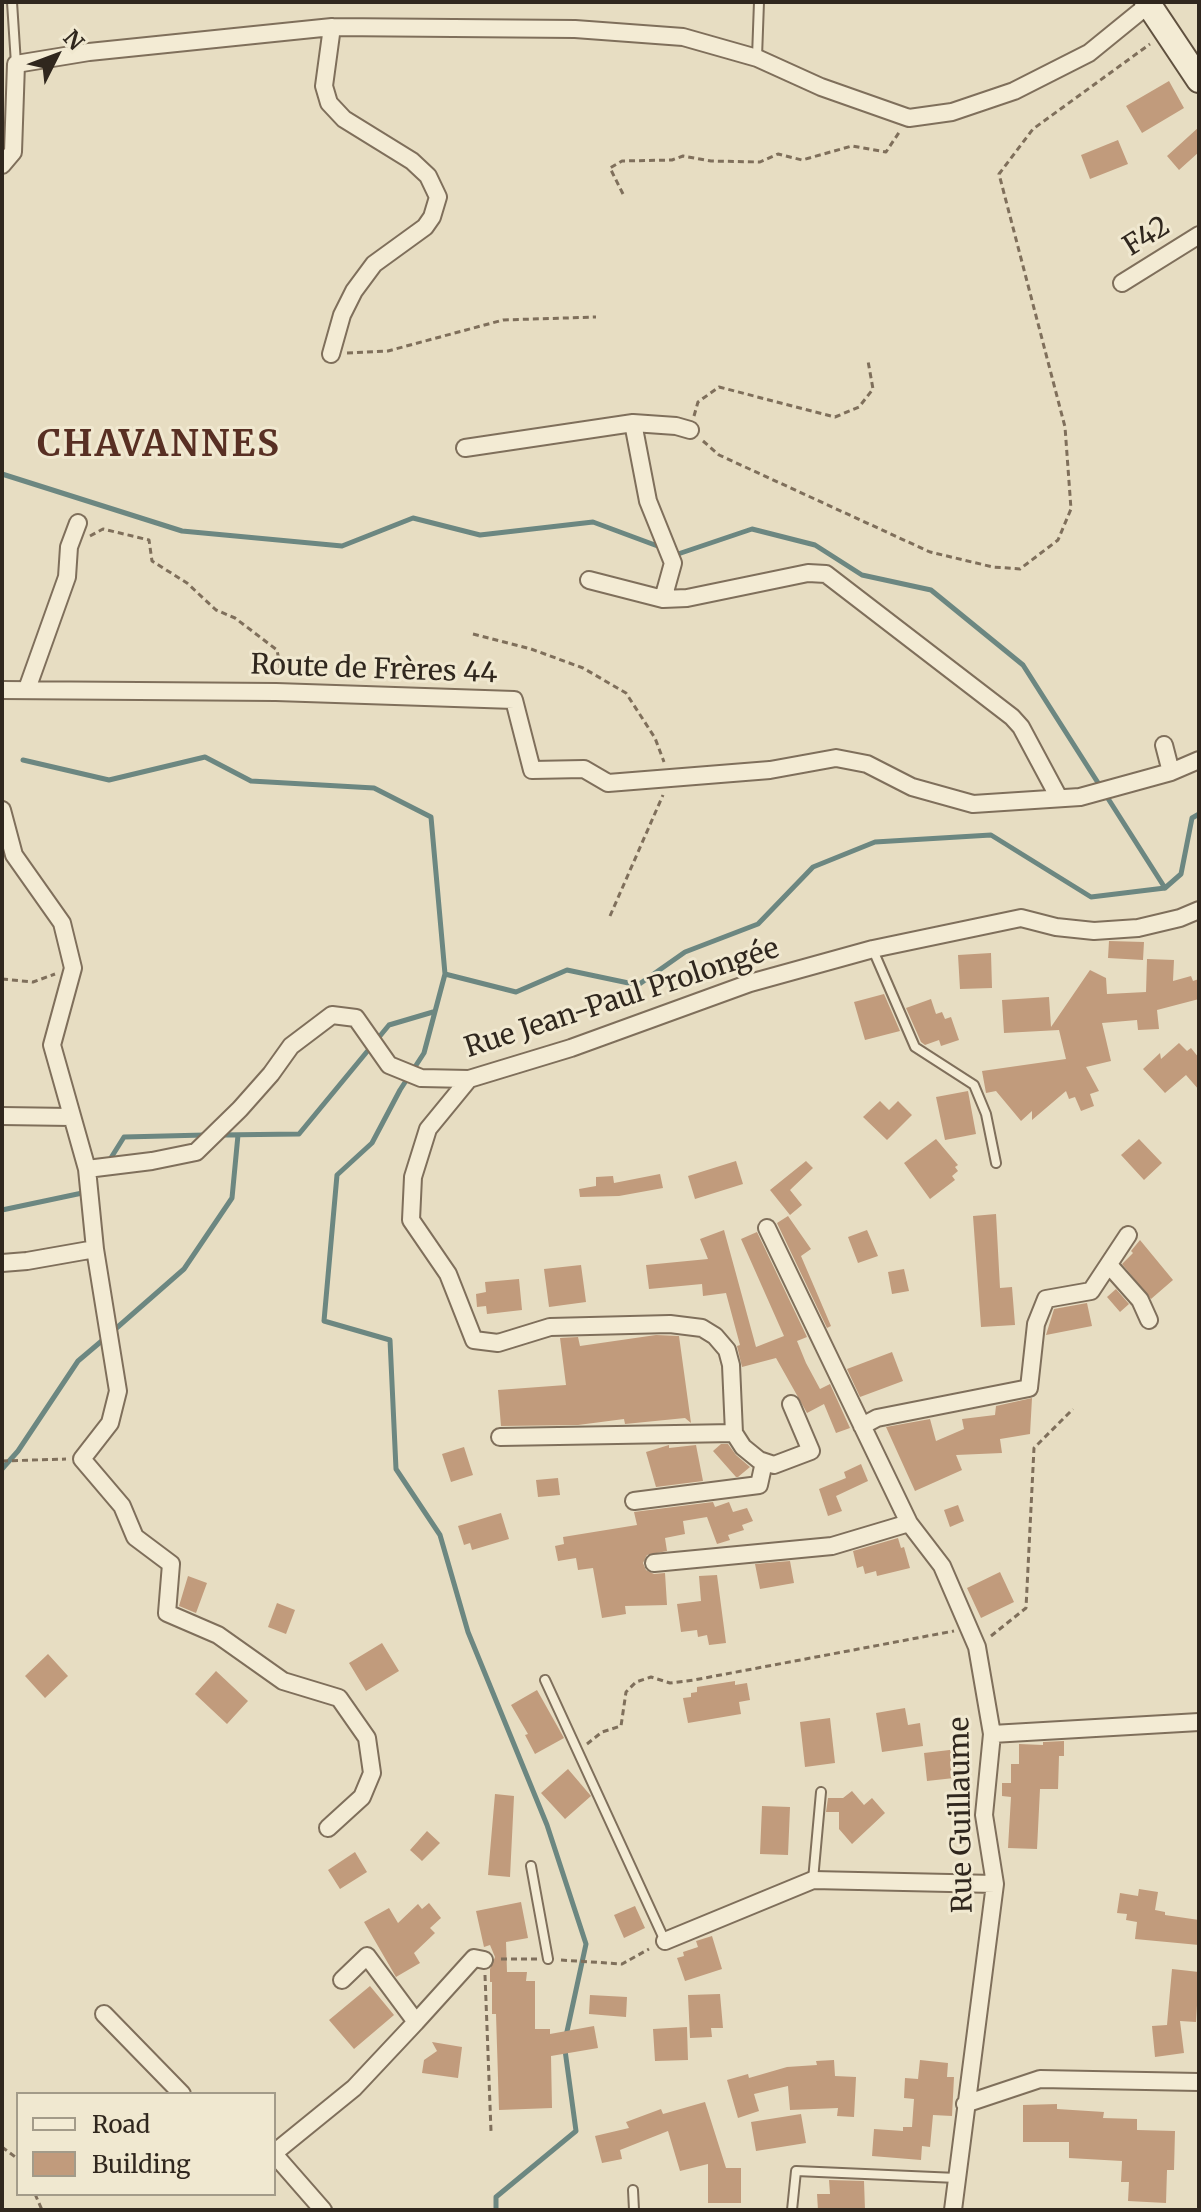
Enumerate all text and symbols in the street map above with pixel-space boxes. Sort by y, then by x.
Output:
north arrow [16,16,96,96]
text: N [58,24,90,56]
street label: F42 [1118,210,1176,264]
district label: CHAVANNES [37,424,281,468]
street label: Route de Frères 44 [250,649,498,691]
street label: Rue Jean-Paul Prolongée [461,932,783,1066]
street label: Rue Guillaume [943,1717,981,1913]
legend [16,2092,276,2196]
text: Road [92,2109,150,2140]
text: Building [92,2149,191,2180]

